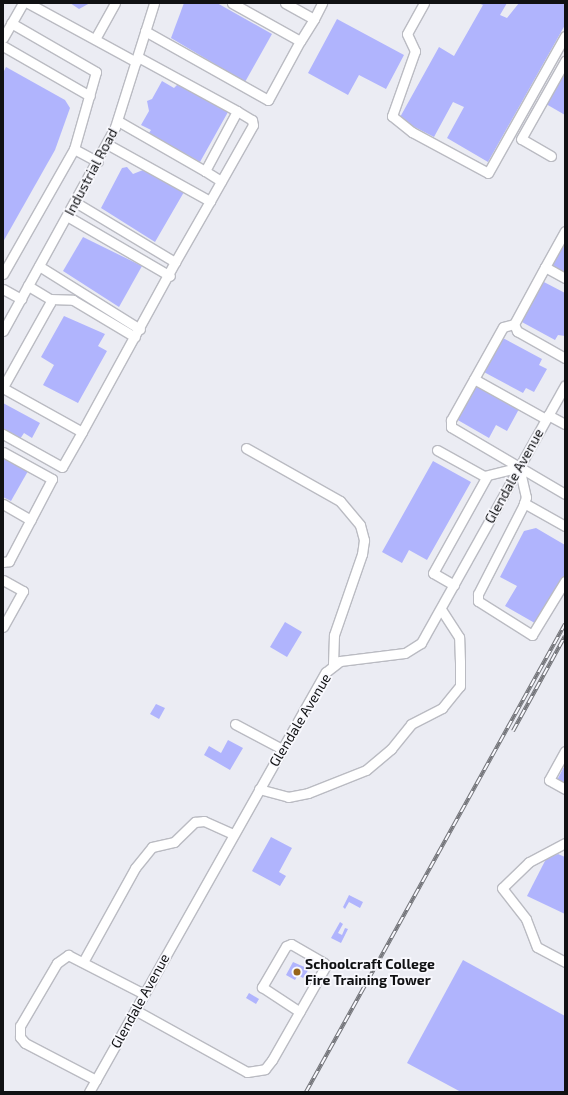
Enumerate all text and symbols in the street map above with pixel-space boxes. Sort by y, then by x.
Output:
street label: Industrial Road [61,125,121,219]
street label: Glendale Avenue [481,426,547,526]
street label: Glendale Avenue [265,670,335,770]
street label: Glendale Avenue [107,951,173,1051]
place label: Schoolcraft College Fire Training Tower [305,956,435,988]
marker: Schoolcraft College Fire Training Tower [292,967,302,977]

